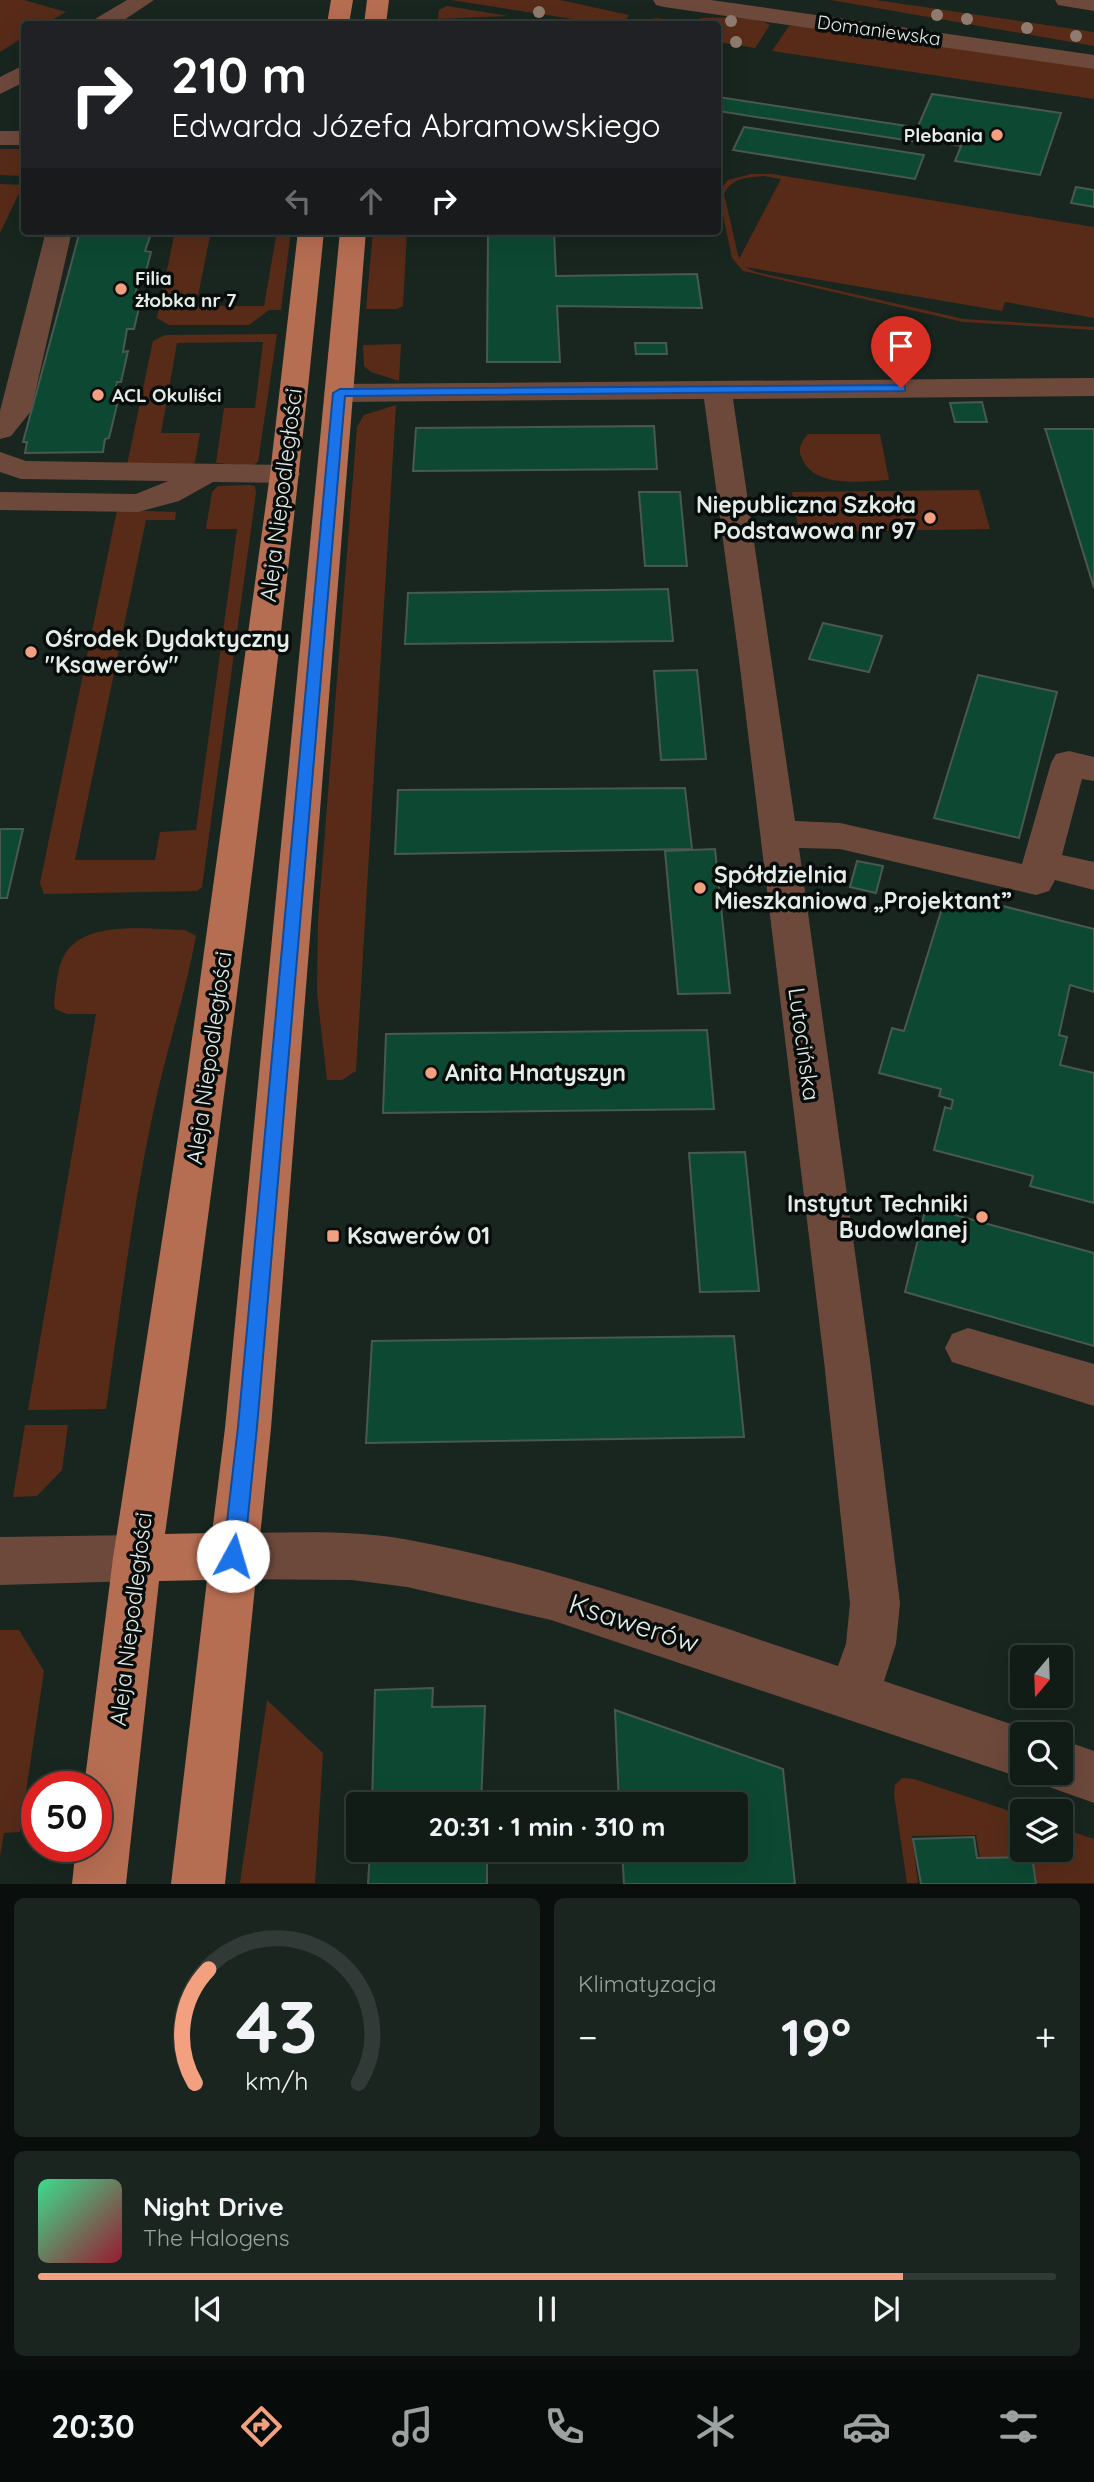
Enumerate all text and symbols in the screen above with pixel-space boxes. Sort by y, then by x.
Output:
street label: Domaniewska [816,9,942,51]
text: 210 m [171,44,307,105]
icon: right [56,49,147,140]
text: Edwarda Józefa Abramowskiego [171,105,661,145]
place label: Plebania [904,123,983,147]
marker: Plebania [989,127,1005,143]
icon: left [279,182,317,220]
icon: ahead [352,182,390,220]
icon: right [425,182,463,220]
place label: Filia żłobka nr 7 [135,266,236,312]
marker: Filia żłobka nr 7 [113,281,129,297]
pin [871,316,931,388]
icon: arrive [882,327,920,365]
place label: ACL Okuliści [112,383,221,407]
marker: ACL Okuliści [90,387,106,403]
street label: Aleja Niepodległości [253,387,308,603]
place label: Niepubliczna Szkoła Podstawowa nr 97 [696,490,916,545]
marker: Niepubliczna Szkoła Podstawowa nr 97 [922,510,938,526]
place label: Ośrodek Dydaktyczny "Ksawerów" [45,624,290,679]
marker: Ośrodek Dydaktyczny "Ksawerów" [23,644,39,660]
place label: Spółdzielnia Mieszkaniowa „Projektant” [714,860,1012,915]
marker: Spółdzielnia Mieszkaniowa „Projektant” [692,880,708,896]
street label: Aleja Niepodległości [179,949,238,1166]
street label: Lutocińska [782,985,827,1102]
place label: Anita Hnatyszyn [445,1058,626,1087]
marker: Anita Hnatyszyn [423,1065,439,1081]
place label: Instytut Techniki Budowlanej [787,1189,968,1244]
marker: Instytut Techniki Budowlanej [974,1209,990,1225]
place label: Ksawerów 01 [347,1221,490,1250]
marker: Ksawerów 01 [325,1228,341,1244]
street label: Aleja Niepodległości [103,1511,158,1727]
position arrow [196,1519,270,1593]
street label: Ksawerów [565,1585,704,1660]
north arrow [1010,1645,1073,1708]
map controls [1010,1645,1073,1862]
button: search [1010,1722,1073,1785]
speed limit sign: 50 [21,1771,112,1862]
button: layers [1010,1799,1073,1862]
text: 20:31 · 1 min · 310 m [429,1810,665,1843]
text: Klimatyzacja [578,1969,717,1998]
text: 43 [236,1981,318,2072]
text: 19° [781,2004,851,2069]
text: − [578,2013,598,2061]
text: + [1035,2013,1056,2061]
text: km/h [245,2065,309,2096]
text: Night Drive [143,2190,284,2223]
text: The Halogens [143,2223,290,2252]
icon: previous [189,2290,227,2328]
icon: pause [528,2290,566,2328]
icon: next [867,2290,905,2328]
icon: directions [237,2402,286,2451]
icon: music [388,2402,437,2451]
icon: phone [540,2402,589,2451]
icon: climate [691,2402,740,2451]
icon: car [842,2402,891,2451]
icon: filters [994,2402,1043,2451]
text: 20:30 [51,2406,135,2446]

